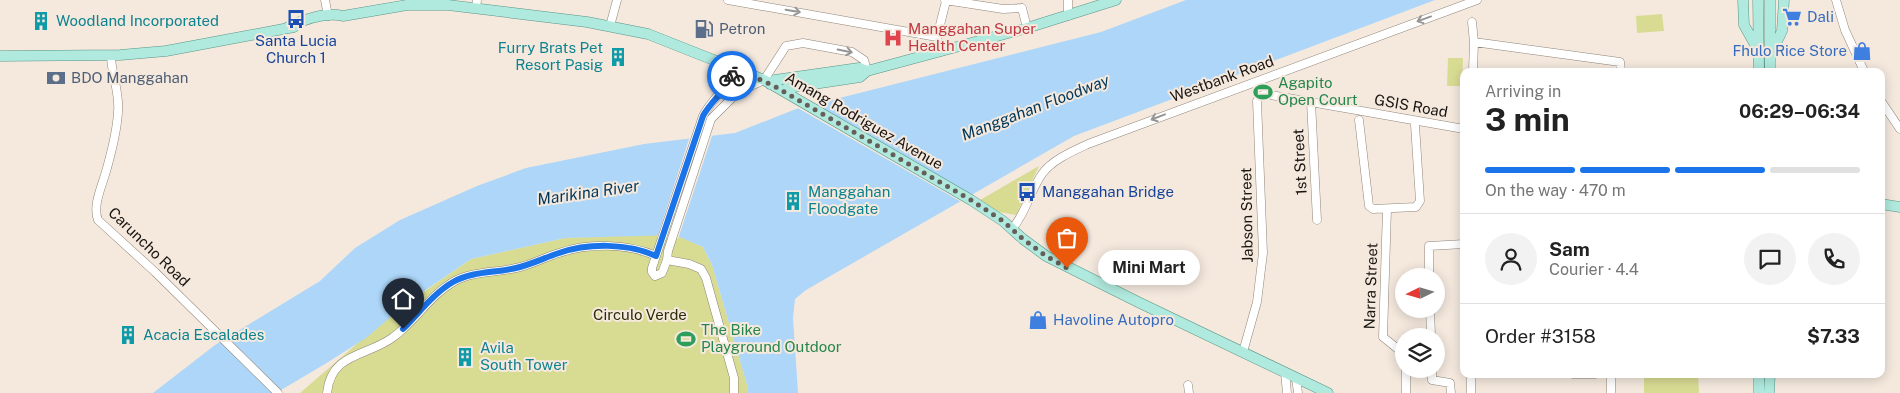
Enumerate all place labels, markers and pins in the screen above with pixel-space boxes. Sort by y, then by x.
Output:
supermarket icon: Dali [1781,6,1803,28]
bus stop icon: Santa Lucia Church 1 [285,8,307,30]
place label: Dali [1807,8,1834,25]
building icon: Woodland Incorporated [30,10,52,32]
place label: Woodland Incorporated [56,12,219,29]
fuel station icon: Petron [693,18,715,40]
place label: Petron [719,20,765,37]
place label: Manggahan Super Health Center [908,20,1036,54]
hospital icon: Manggahan Super Health Center [882,27,904,49]
place label: Santa Lucia Church 1 [255,32,337,66]
place label: Furry Brats Pet Resort Pasig [498,39,603,73]
shop icon: Fhulo Rice Store [1851,40,1873,62]
place label: Fhulo Rice Store [1732,42,1847,59]
building icon: Furry Brats Pet Resort Pasig [607,46,629,68]
bank icon: BDO Manggahan [45,67,67,89]
place label: BDO Manggahan [71,69,189,86]
place label: Agapito Open Court [1278,74,1358,108]
sports icon: Agapito Open Court [1252,81,1274,103]
bus stop icon: Manggahan Bridge [1016,181,1038,203]
place label: Manggahan Floodgate [808,183,890,217]
place label: Manggahan Bridge [1042,183,1174,200]
building icon: Manggahan Floodgate [782,190,804,212]
pin [1046,217,1088,268]
callout: Mini Mart [1097,250,1200,286]
pin [382,278,424,329]
shop icon: Havoline Autopro [1027,309,1049,331]
place label: Havoline Autopro [1053,311,1174,328]
place label: The Bike Playground Outdoor [701,321,842,355]
building icon: Acacia Escalades [117,324,139,346]
place label: Acacia Escalades [143,326,264,343]
sports icon: The Bike Playground Outdoor [675,328,697,350]
place label: Avila South Tower [480,339,568,373]
building icon: Avila South Tower [454,346,476,368]

